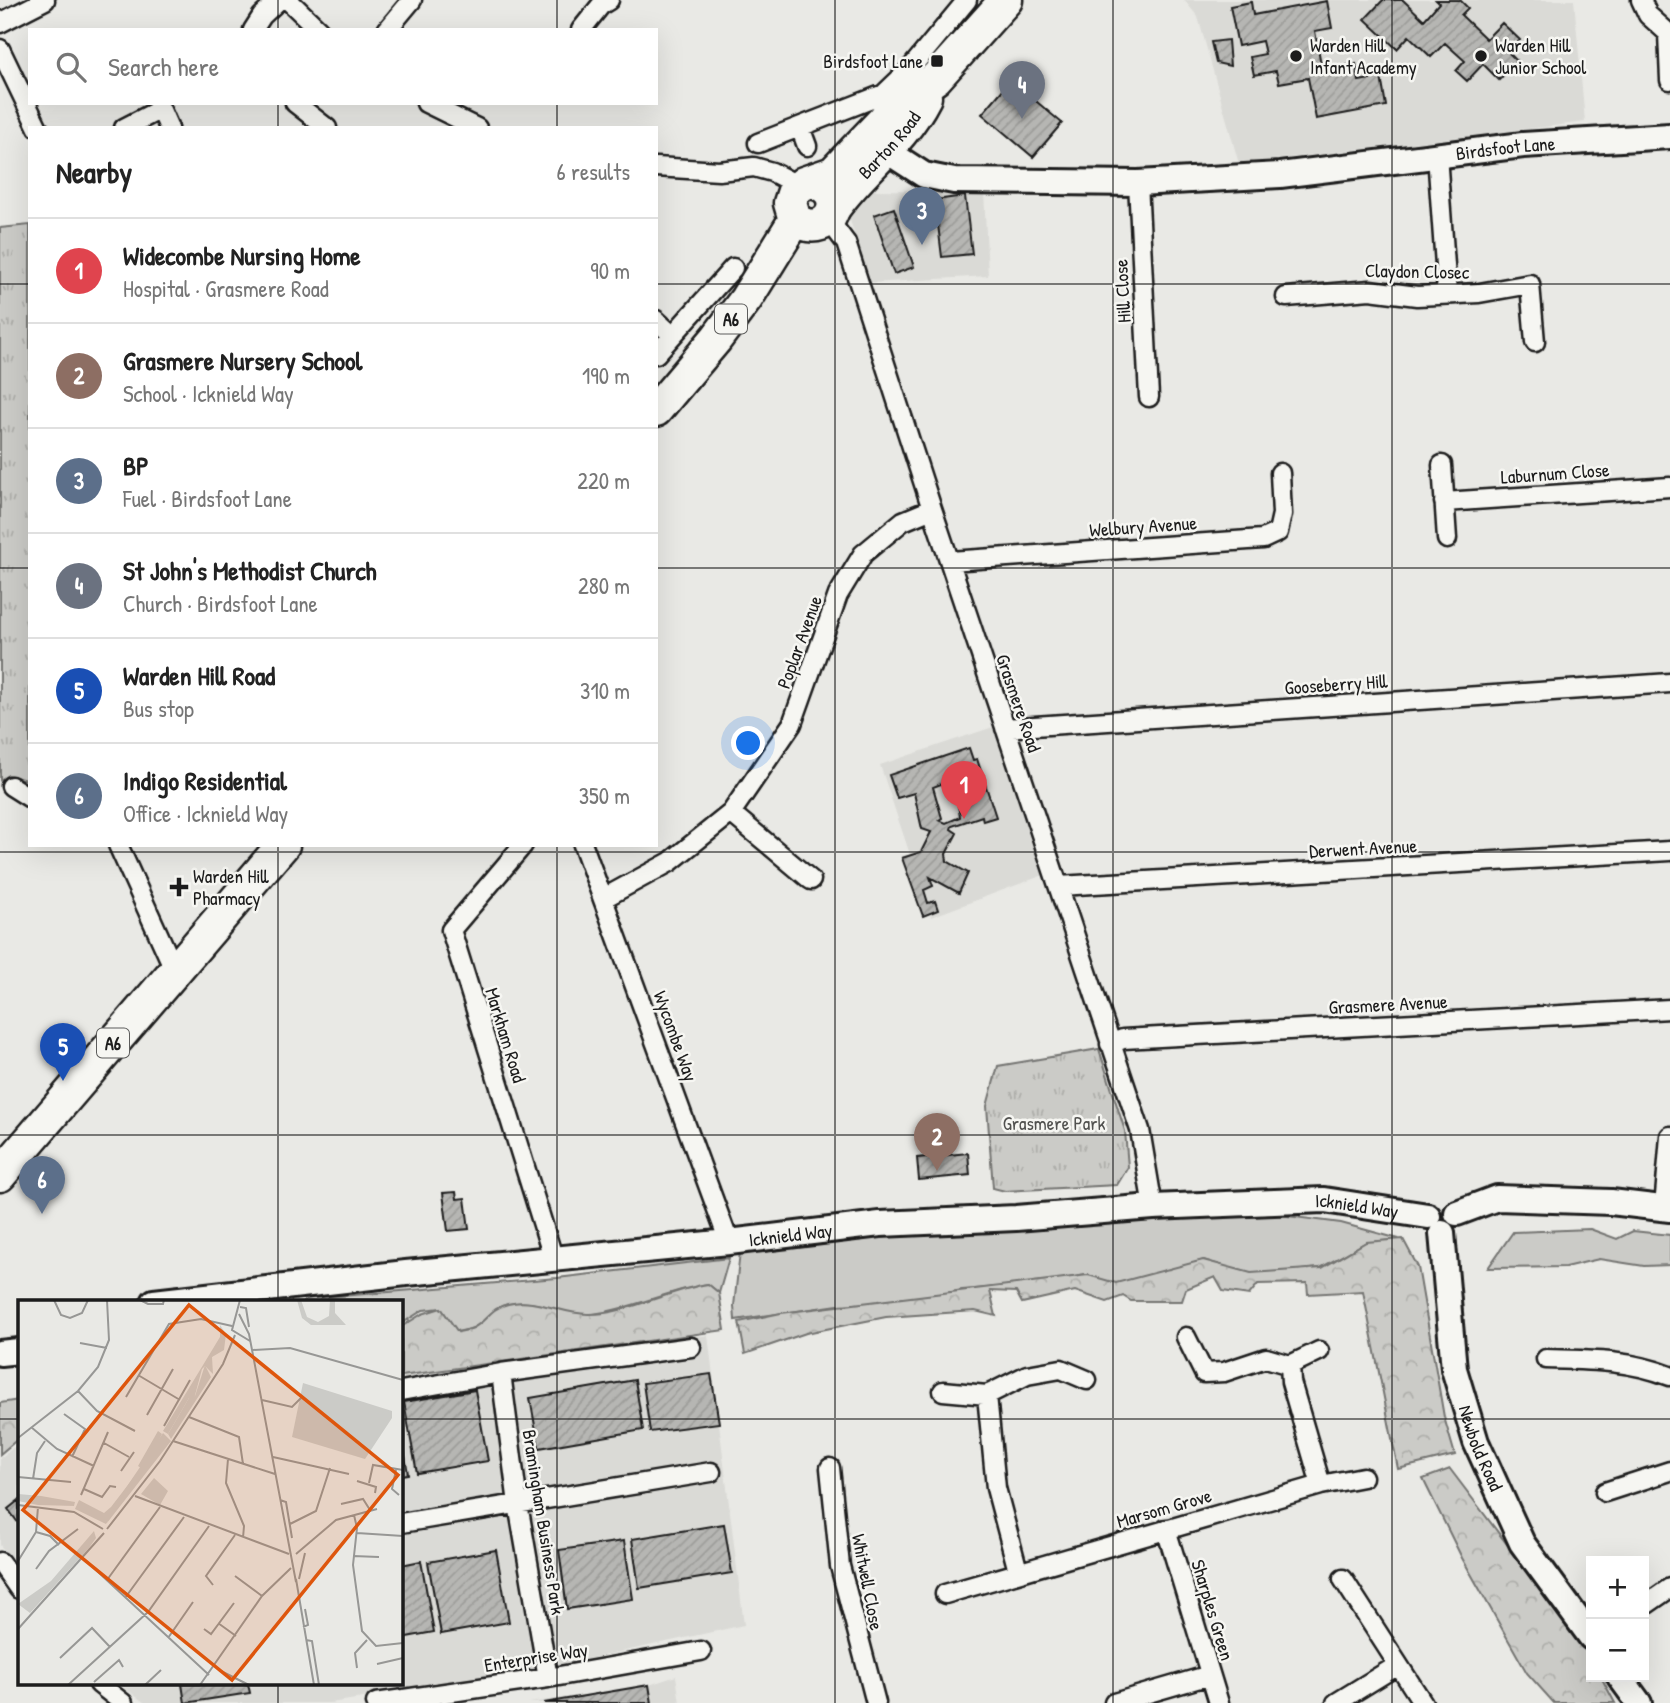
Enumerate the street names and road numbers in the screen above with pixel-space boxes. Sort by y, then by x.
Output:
street label: Barton Road [852,105,927,184]
street label: Birdsfoot Lane [1454,130,1556,166]
street label: Claydon Closec [1365,257,1470,285]
street label: Hill Close [1107,258,1137,323]
road number: A6 [715,304,747,334]
street label: Laburnum Close [1500,456,1611,490]
street label: Welbury Avenue [1088,509,1198,543]
street label: Poplar Avenue [770,591,828,692]
street label: Grasmere Road [990,651,1048,756]
street label: Gooseberry Hill [1284,667,1389,701]
street label: Derwent Avenue [1308,832,1418,864]
street label: Markham Road [479,984,533,1086]
street label: Wycombe Way [648,987,704,1085]
street label: Grasmere Avenue [1328,988,1449,1020]
road number: A6 [97,1028,129,1058]
street label: Icknield Way [1314,1187,1400,1224]
street label: Icknield Way [747,1217,834,1253]
street label: Newbold Road [1453,1402,1510,1495]
street label: Bramingham Business Park [517,1428,571,1617]
street label: Marsom Grove [1114,1482,1215,1534]
street label: Whitwell Close [846,1532,890,1633]
street label: Sharples Green [1185,1556,1241,1664]
street label: Enterprise Way [482,1636,590,1678]

